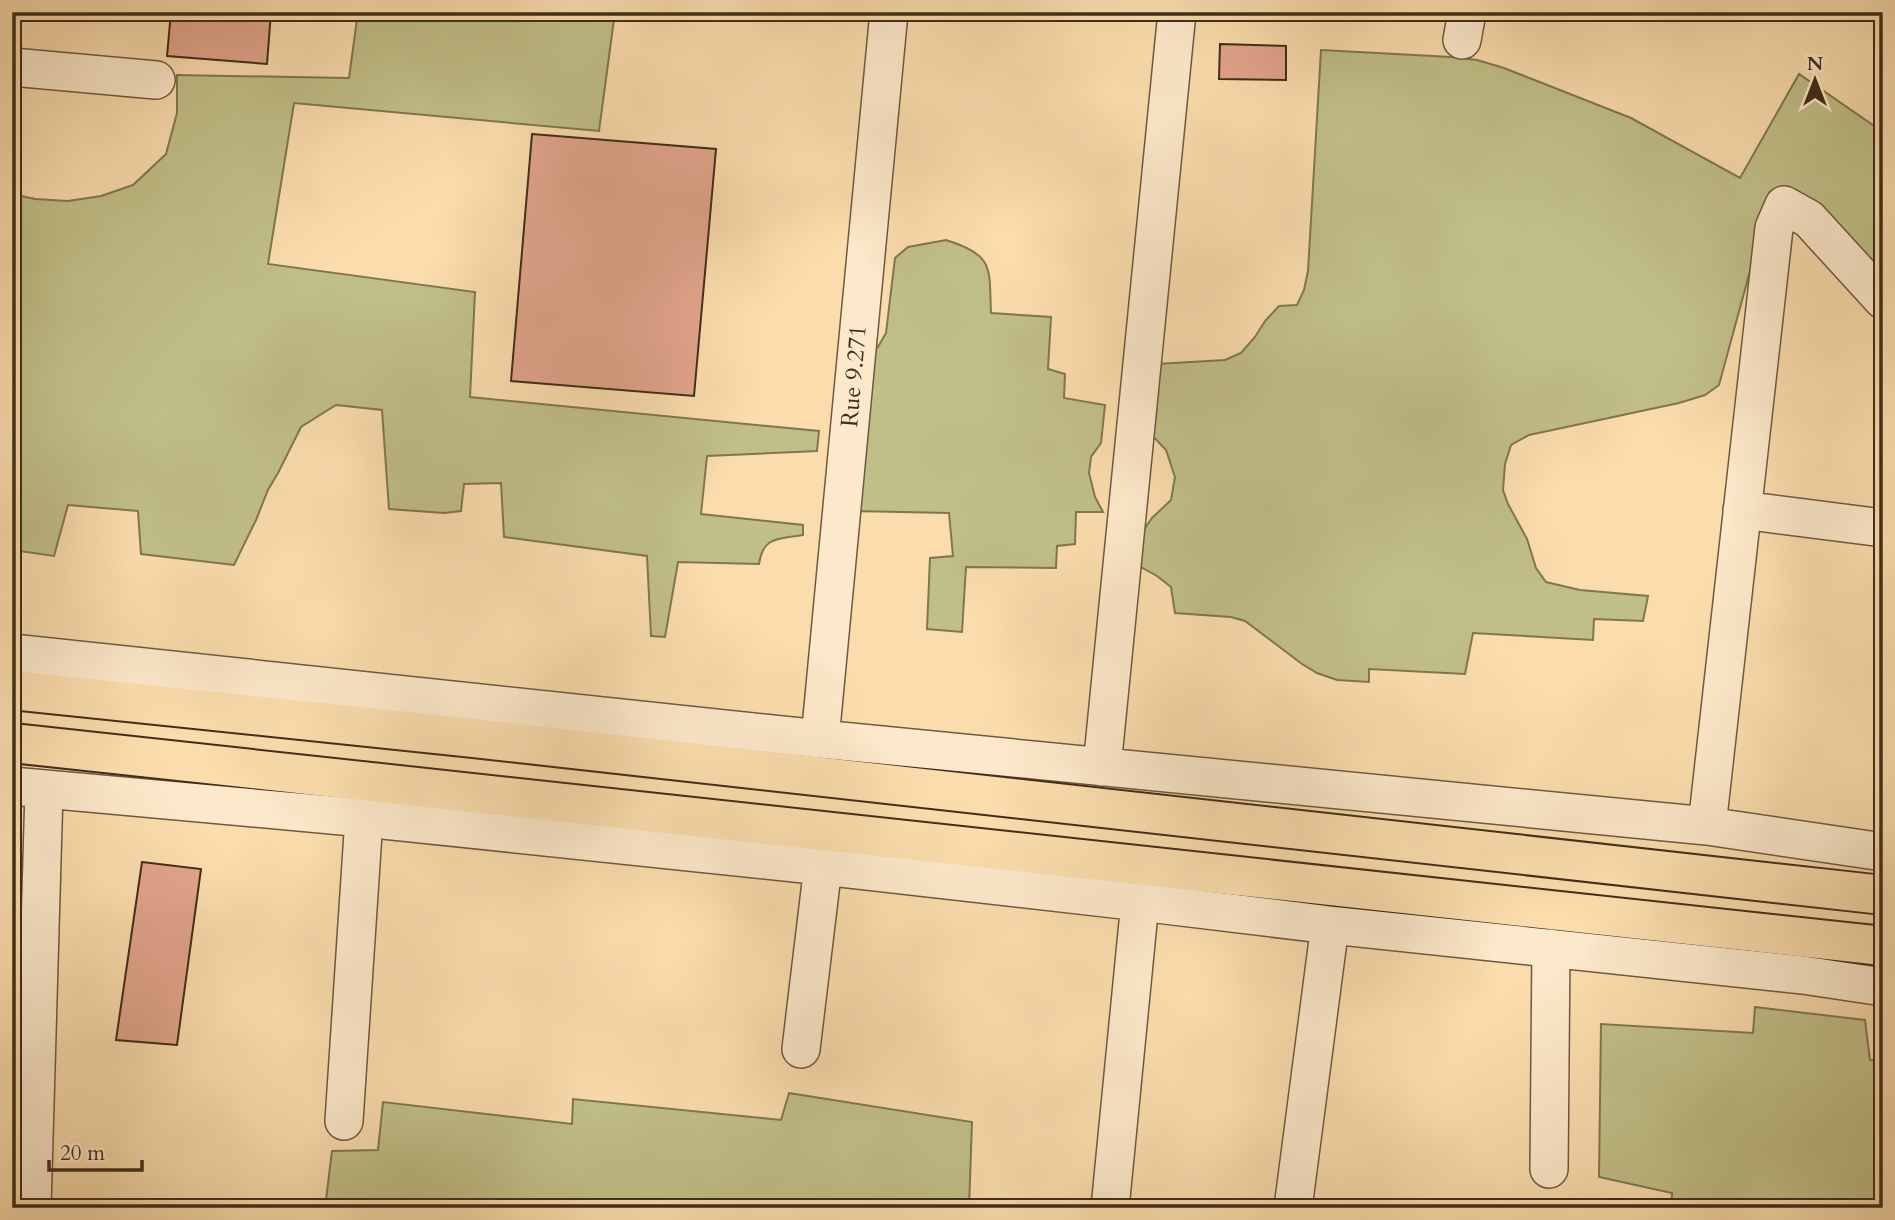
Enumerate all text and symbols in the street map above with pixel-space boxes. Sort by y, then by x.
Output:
north arrow [1780,46,1850,116]
text: N [1807,51,1824,77]
street label: Rue 9.271 [833,324,875,428]
scale bar [49,1129,142,1173]
text: 20 m [60,1139,105,1168]

